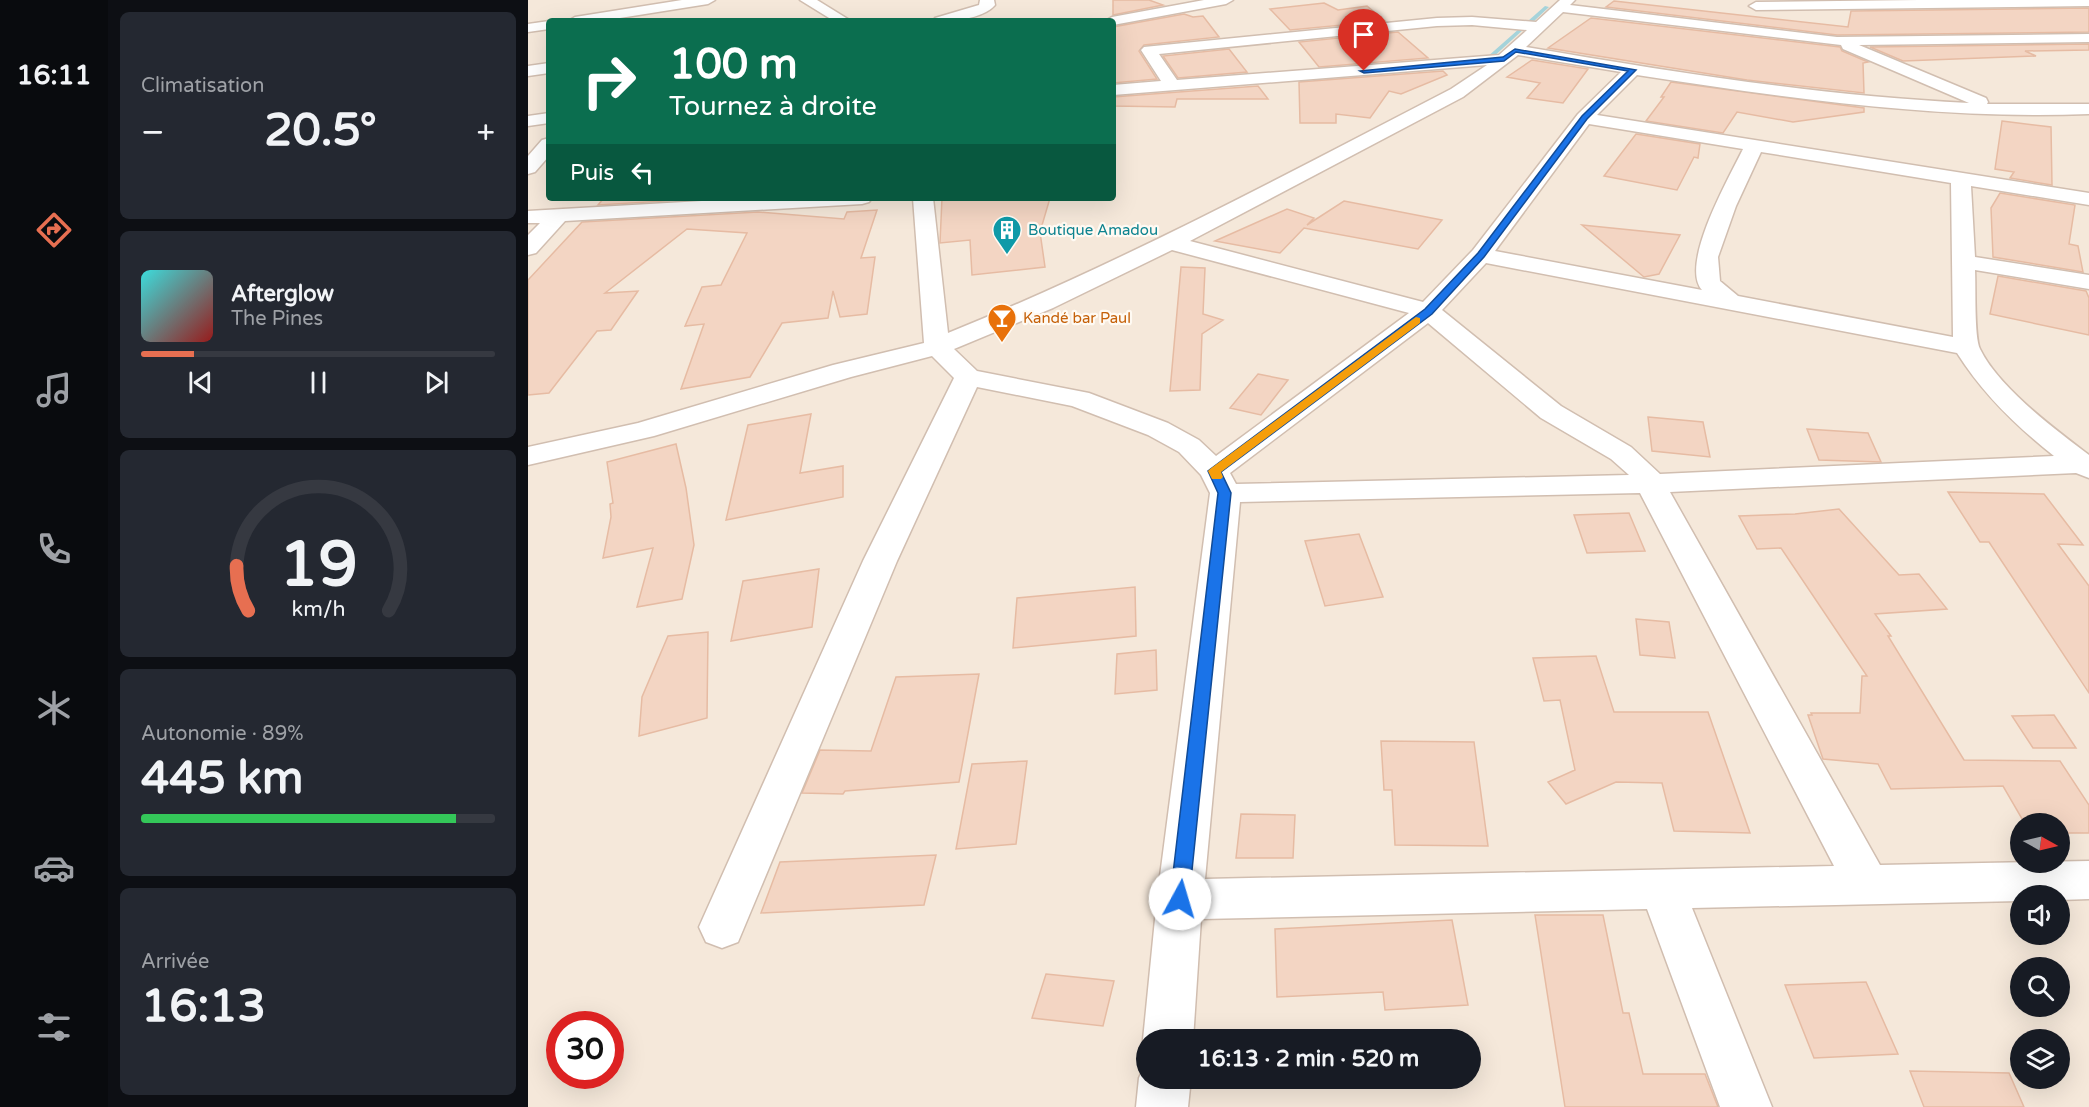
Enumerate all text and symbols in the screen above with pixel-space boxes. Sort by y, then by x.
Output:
pin [1338,9,1389,71]
icon: arrive [1347,18,1380,51]
text: 100 m [669,39,798,90]
icon: right [570,42,648,120]
text: 16:11 [17,59,91,92]
text: Climatisation [141,74,264,98]
text: Tournez à droite [669,90,877,123]
text: 20.5° [264,104,377,158]
text: − [141,113,165,152]
text: + [476,113,495,152]
icon: left [626,156,659,189]
text: Puis [570,160,614,186]
icon: directions [33,209,75,251]
building icon: Boutique Amadou [991,214,1023,256]
place label: Boutique Amadou [1028,221,1158,239]
text: Afterglow [231,281,334,307]
bar icon: Kandé bar Paul [986,302,1018,344]
text: The Pines [231,307,323,331]
place label: Kandé bar Paul [1023,309,1131,327]
icon: previous [184,366,217,399]
icon: pause [302,366,335,399]
icon: next [420,366,453,399]
icon: music [33,369,75,411]
icon: phone [33,528,75,570]
text: 19 [279,528,357,603]
text: km/h [291,596,345,622]
icon: climate [33,687,75,729]
text: Autonomie · 89% [141,722,303,746]
text: 445 km [141,752,303,806]
north arrow [2010,813,2070,873]
map controls [2010,813,2070,1089]
icon: car [33,847,75,889]
position arrow [1148,867,1212,931]
button: sound [2010,885,2070,945]
text: Arrivée [141,950,209,974]
button: search [2010,957,2070,1017]
text: 16:13 [141,980,266,1034]
icon: filters [33,1006,75,1048]
speed limit sign: 30 [546,1011,624,1089]
button: layers [2010,1029,2070,1089]
text: 16:13 · 2 min · 520 m [1198,1046,1419,1072]

